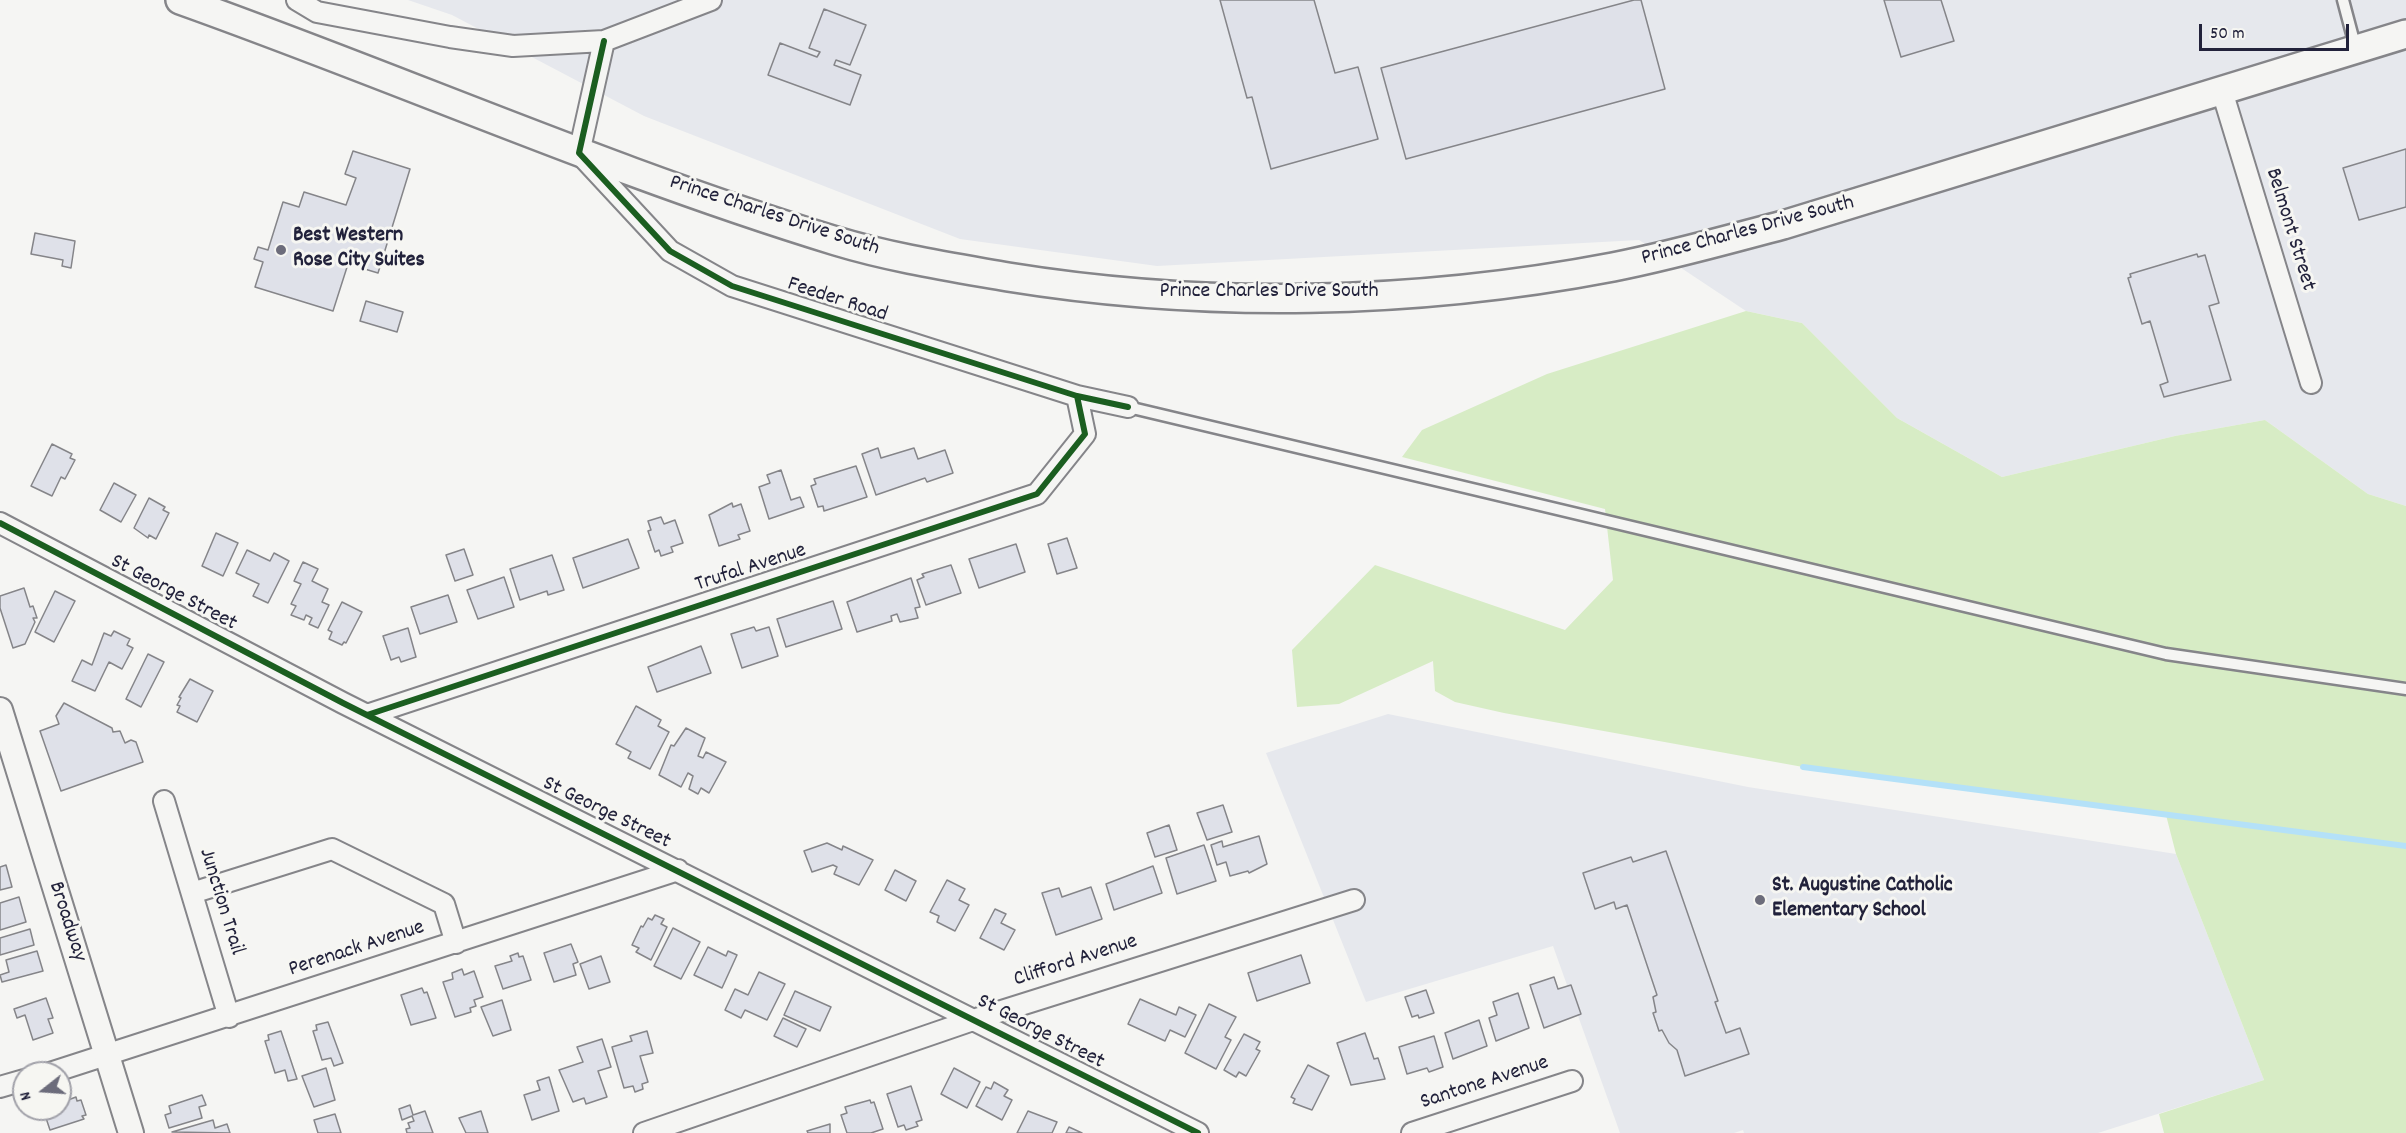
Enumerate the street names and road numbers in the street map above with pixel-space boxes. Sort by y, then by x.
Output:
street label: Belmont Street [2258,165,2320,295]
street label: Prince Charles Drive South [666,171,882,263]
street label: Prince Charles Drive South [1639,191,1857,273]
street label: Feeder Road [784,272,890,330]
street label: Prince Charles Drive South [1159,280,1379,306]
street label: Trufal Avenue [692,539,810,599]
street label: St George Street [105,550,241,638]
street label: St George Street [538,772,674,856]
street label: Junction Trail [191,845,249,959]
street label: Broadway [41,879,91,965]
street label: Perenack Avenue [286,916,428,984]
street label: Clifford Avenue [1011,930,1141,994]
street label: St George Street [972,990,1108,1076]
street label: Santone Avenue [1418,1051,1552,1117]

